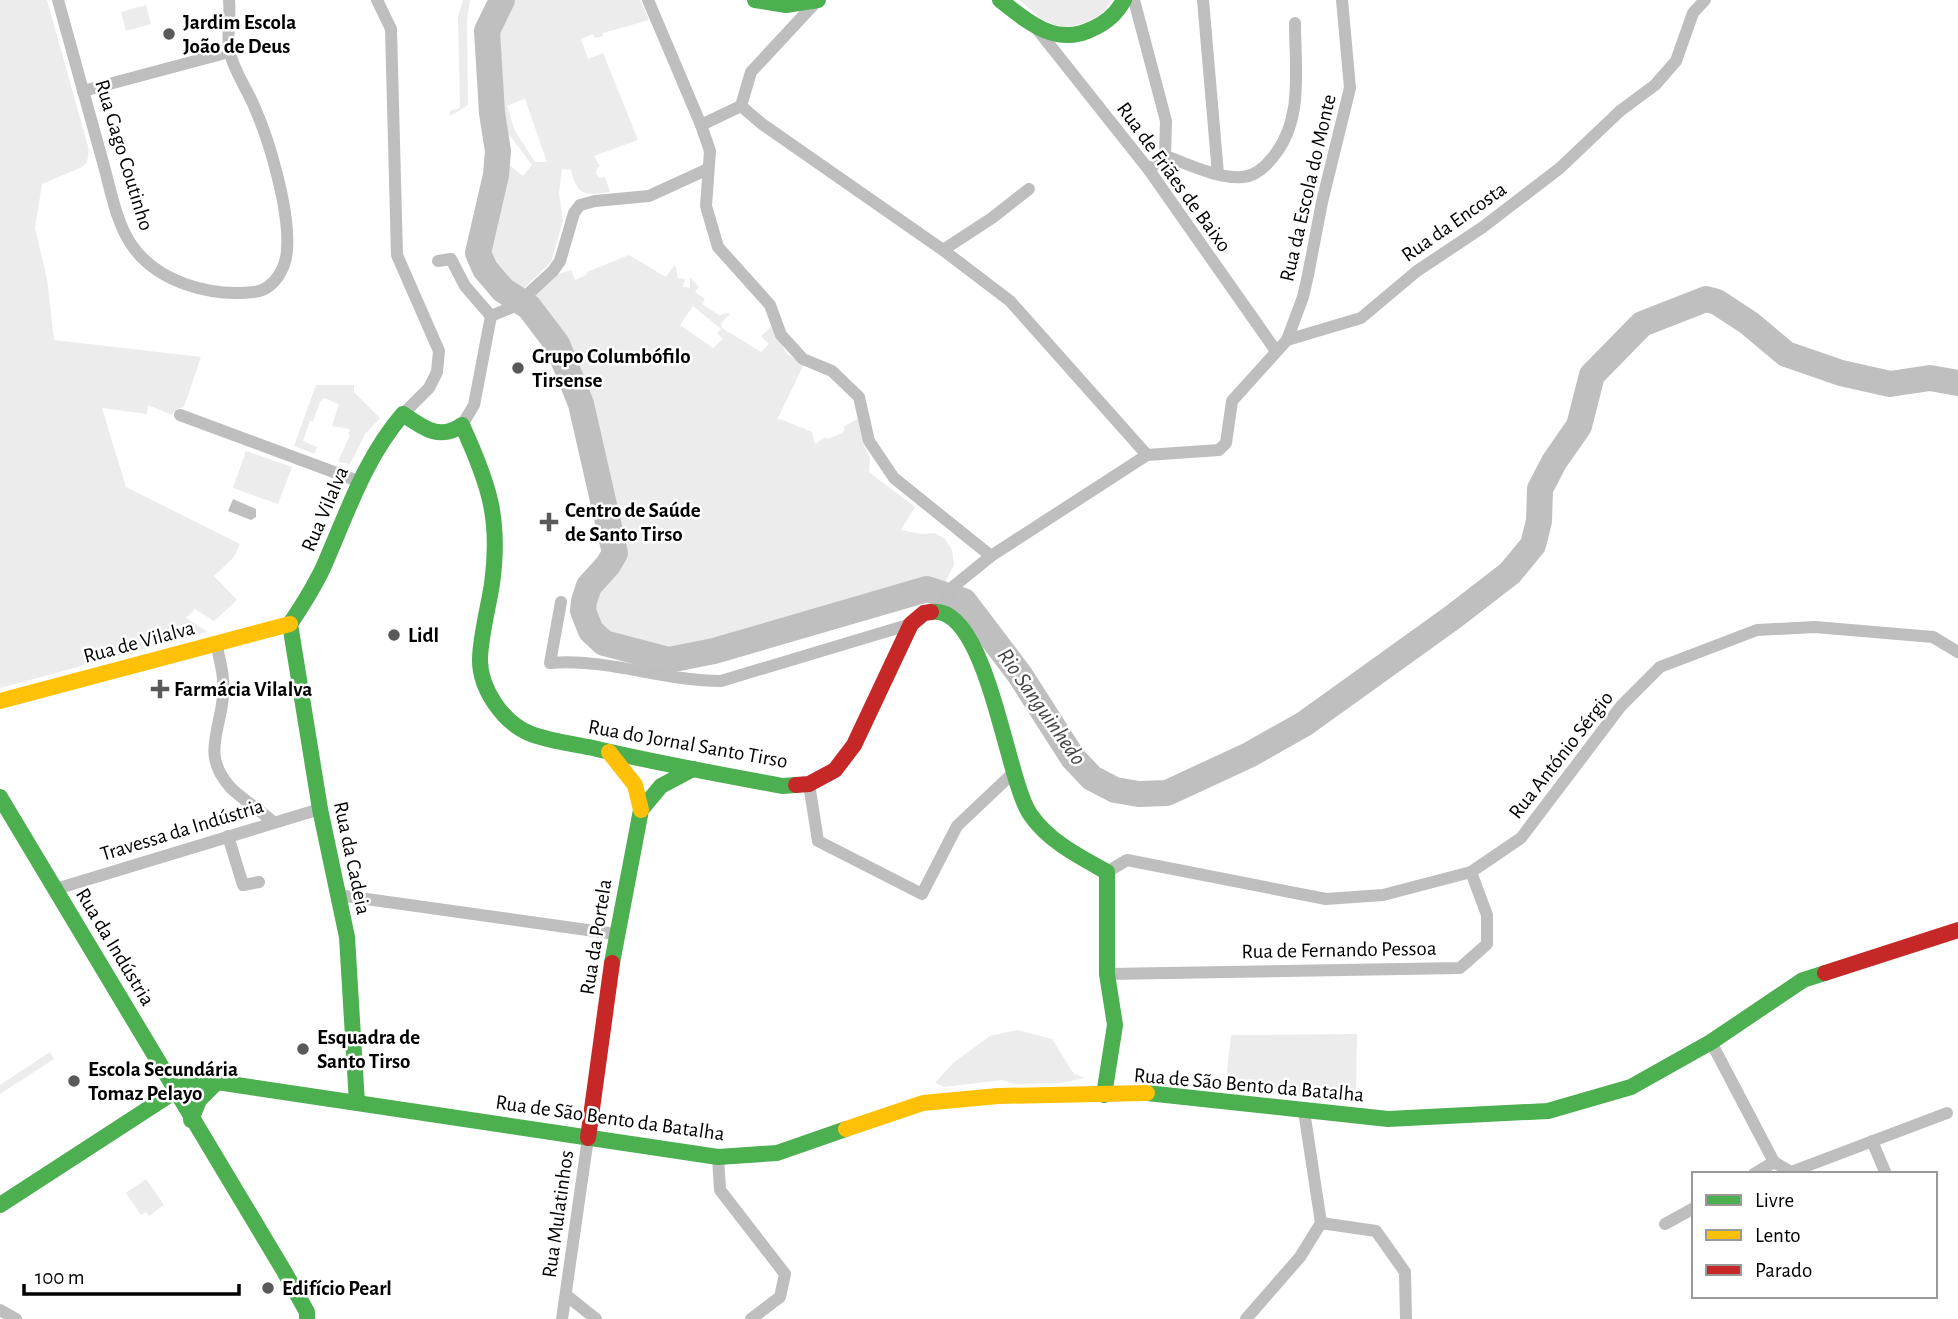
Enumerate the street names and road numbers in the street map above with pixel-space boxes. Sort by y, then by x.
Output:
street label: Rua Gago Coutinho [91,77,157,233]
street label: Rua da Escola do Monte [1276,92,1340,284]
street label: Rua de Friães de Baixo [1113,98,1235,256]
street label: Rua da Encosta [1398,178,1510,266]
street label: Rua Vilalva [298,463,352,555]
street label: Rua de Vilalva [81,617,197,667]
street label: Rua António Sérgio [1505,687,1617,823]
street label: Rua do Jornal Santo Tirso [587,716,789,772]
street label: Travessa da Indústria [98,795,267,865]
street label: Rua da Cadeia [330,800,374,917]
street label: Rua da Portela [576,877,616,996]
street label: Rua da Indústria [72,885,158,1010]
street label: Rua de Fernando Pessoa [1241,938,1437,962]
street label: Rua de São Bento da Batalha [1133,1064,1365,1106]
street label: Rua de São Bento da Batalha [494,1092,726,1145]
street label: Rua Mulatinhos [539,1149,577,1279]

